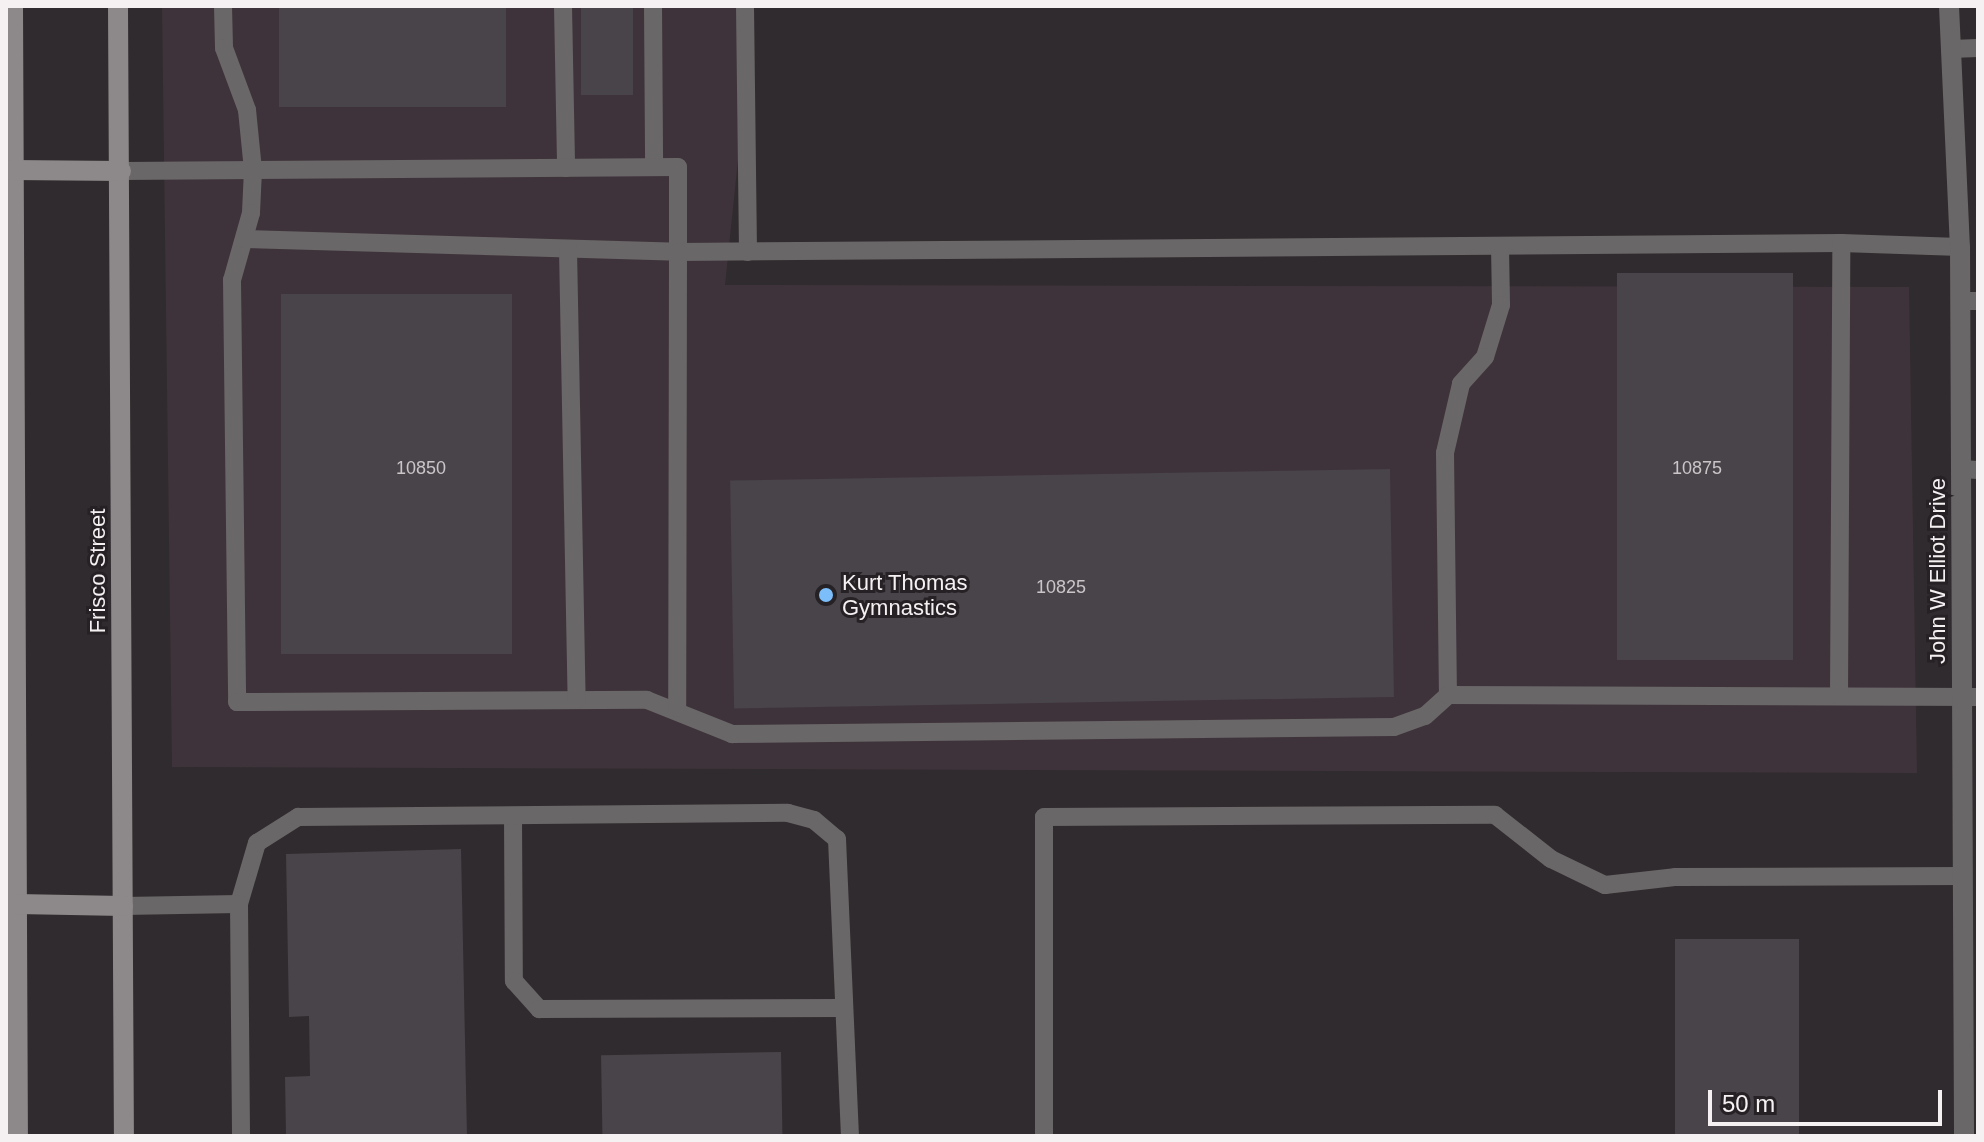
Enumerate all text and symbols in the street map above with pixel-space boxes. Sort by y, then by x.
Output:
house number: 10850 [396,457,446,479]
house number: 10875 [1672,457,1722,479]
street label: John W Elliot Drive [1925,478,1951,664]
street label: Frisco Street [85,509,111,633]
place label: Kurt Thomas Gymnastics [842,569,968,620]
house number: 10825 [1036,576,1086,598]
marker: Kurt Thomas Gymnastics [817,586,835,604]
scale bar [1712,1074,1946,1124]
text: 50 m [1722,1090,1775,1117]

